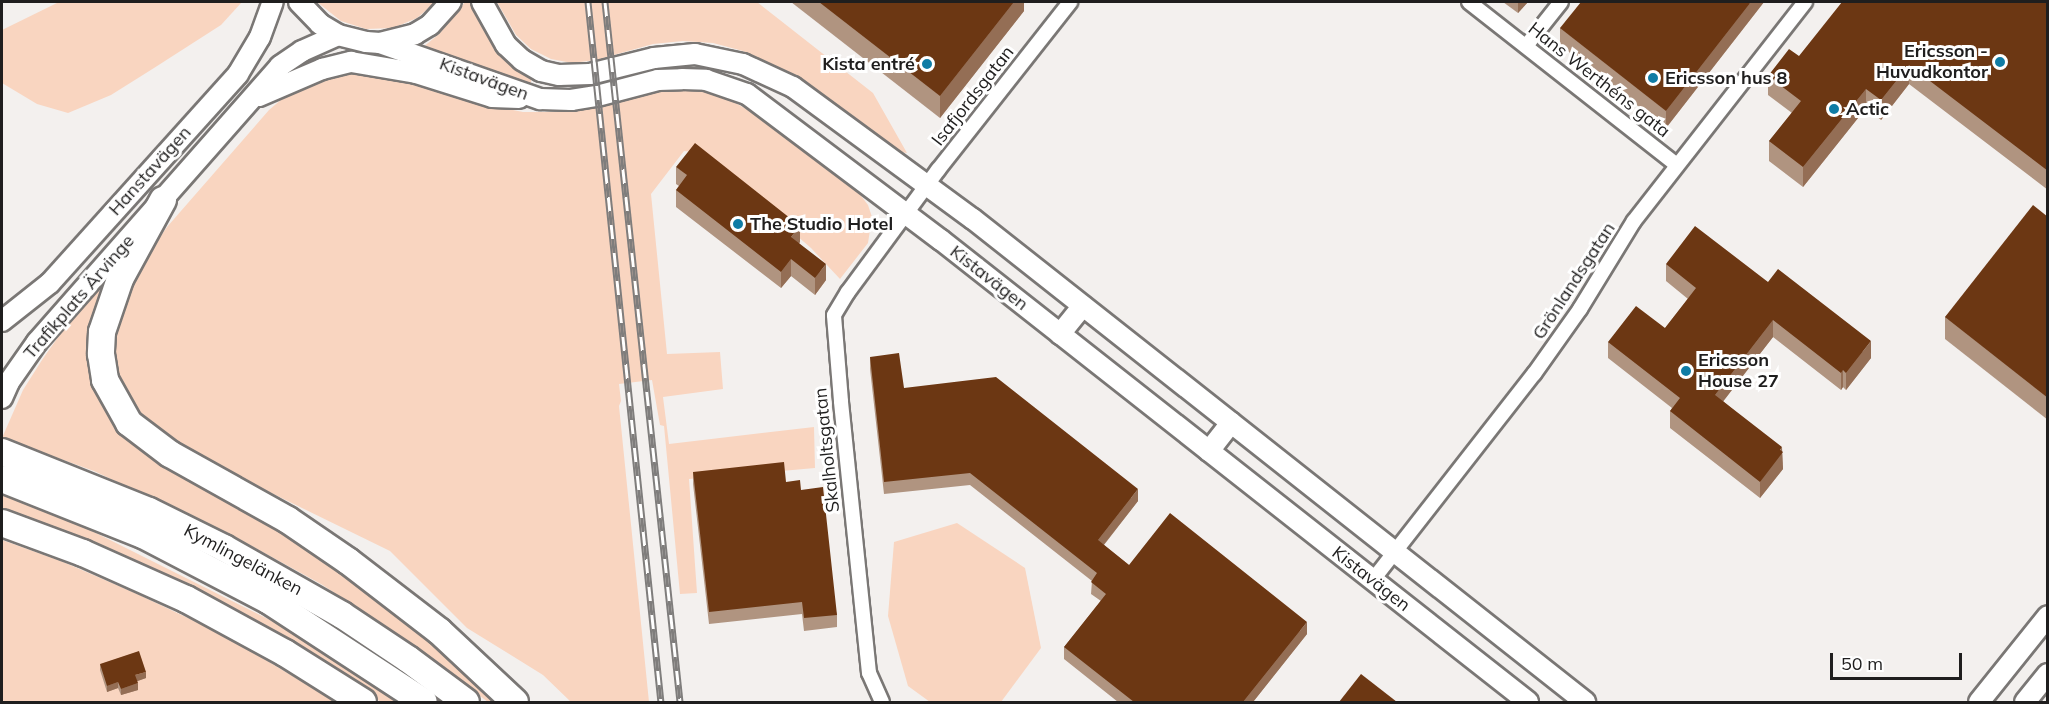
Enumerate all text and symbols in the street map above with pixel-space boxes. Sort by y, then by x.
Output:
street label: Hans Werthéns gata [1524,18,1674,142]
place label: Ericsson - Huvudkontor [1876,41,1988,84]
street label: Isafjordsgatan [927,42,1019,150]
street label: Kistavägen [437,53,531,105]
place label: Kista entré [822,53,915,75]
marker: Ericsson - Huvudkontor [1993,55,2007,69]
marker: Kista entré [920,57,934,71]
place label: Ericsson hus 8 [1665,67,1787,89]
marker: Ericsson hus 8 [1646,71,1660,85]
place label: Actic [1846,98,1889,120]
marker: Actic [1827,102,1841,116]
street label: Hanstavägen [104,122,196,220]
place label: The Studio Hotel [750,213,893,235]
marker: The Studio Hotel [731,217,745,231]
street label: Grönlandsgatan [1528,218,1620,344]
street label: Trafikplats Ärvinge [19,230,139,364]
street label: Kistavägen [946,241,1032,315]
place label: Ericsson House 27 [1698,350,1779,392]
marker: Ericsson House 27 [1679,364,1693,378]
street label: Skalholtsgatan [810,387,844,513]
street label: Kymlingelänken [180,520,306,600]
street label: Kistavägen [1328,542,1414,616]
scale bar [1833,641,1965,679]
text: 50 m [1841,652,1883,675]

